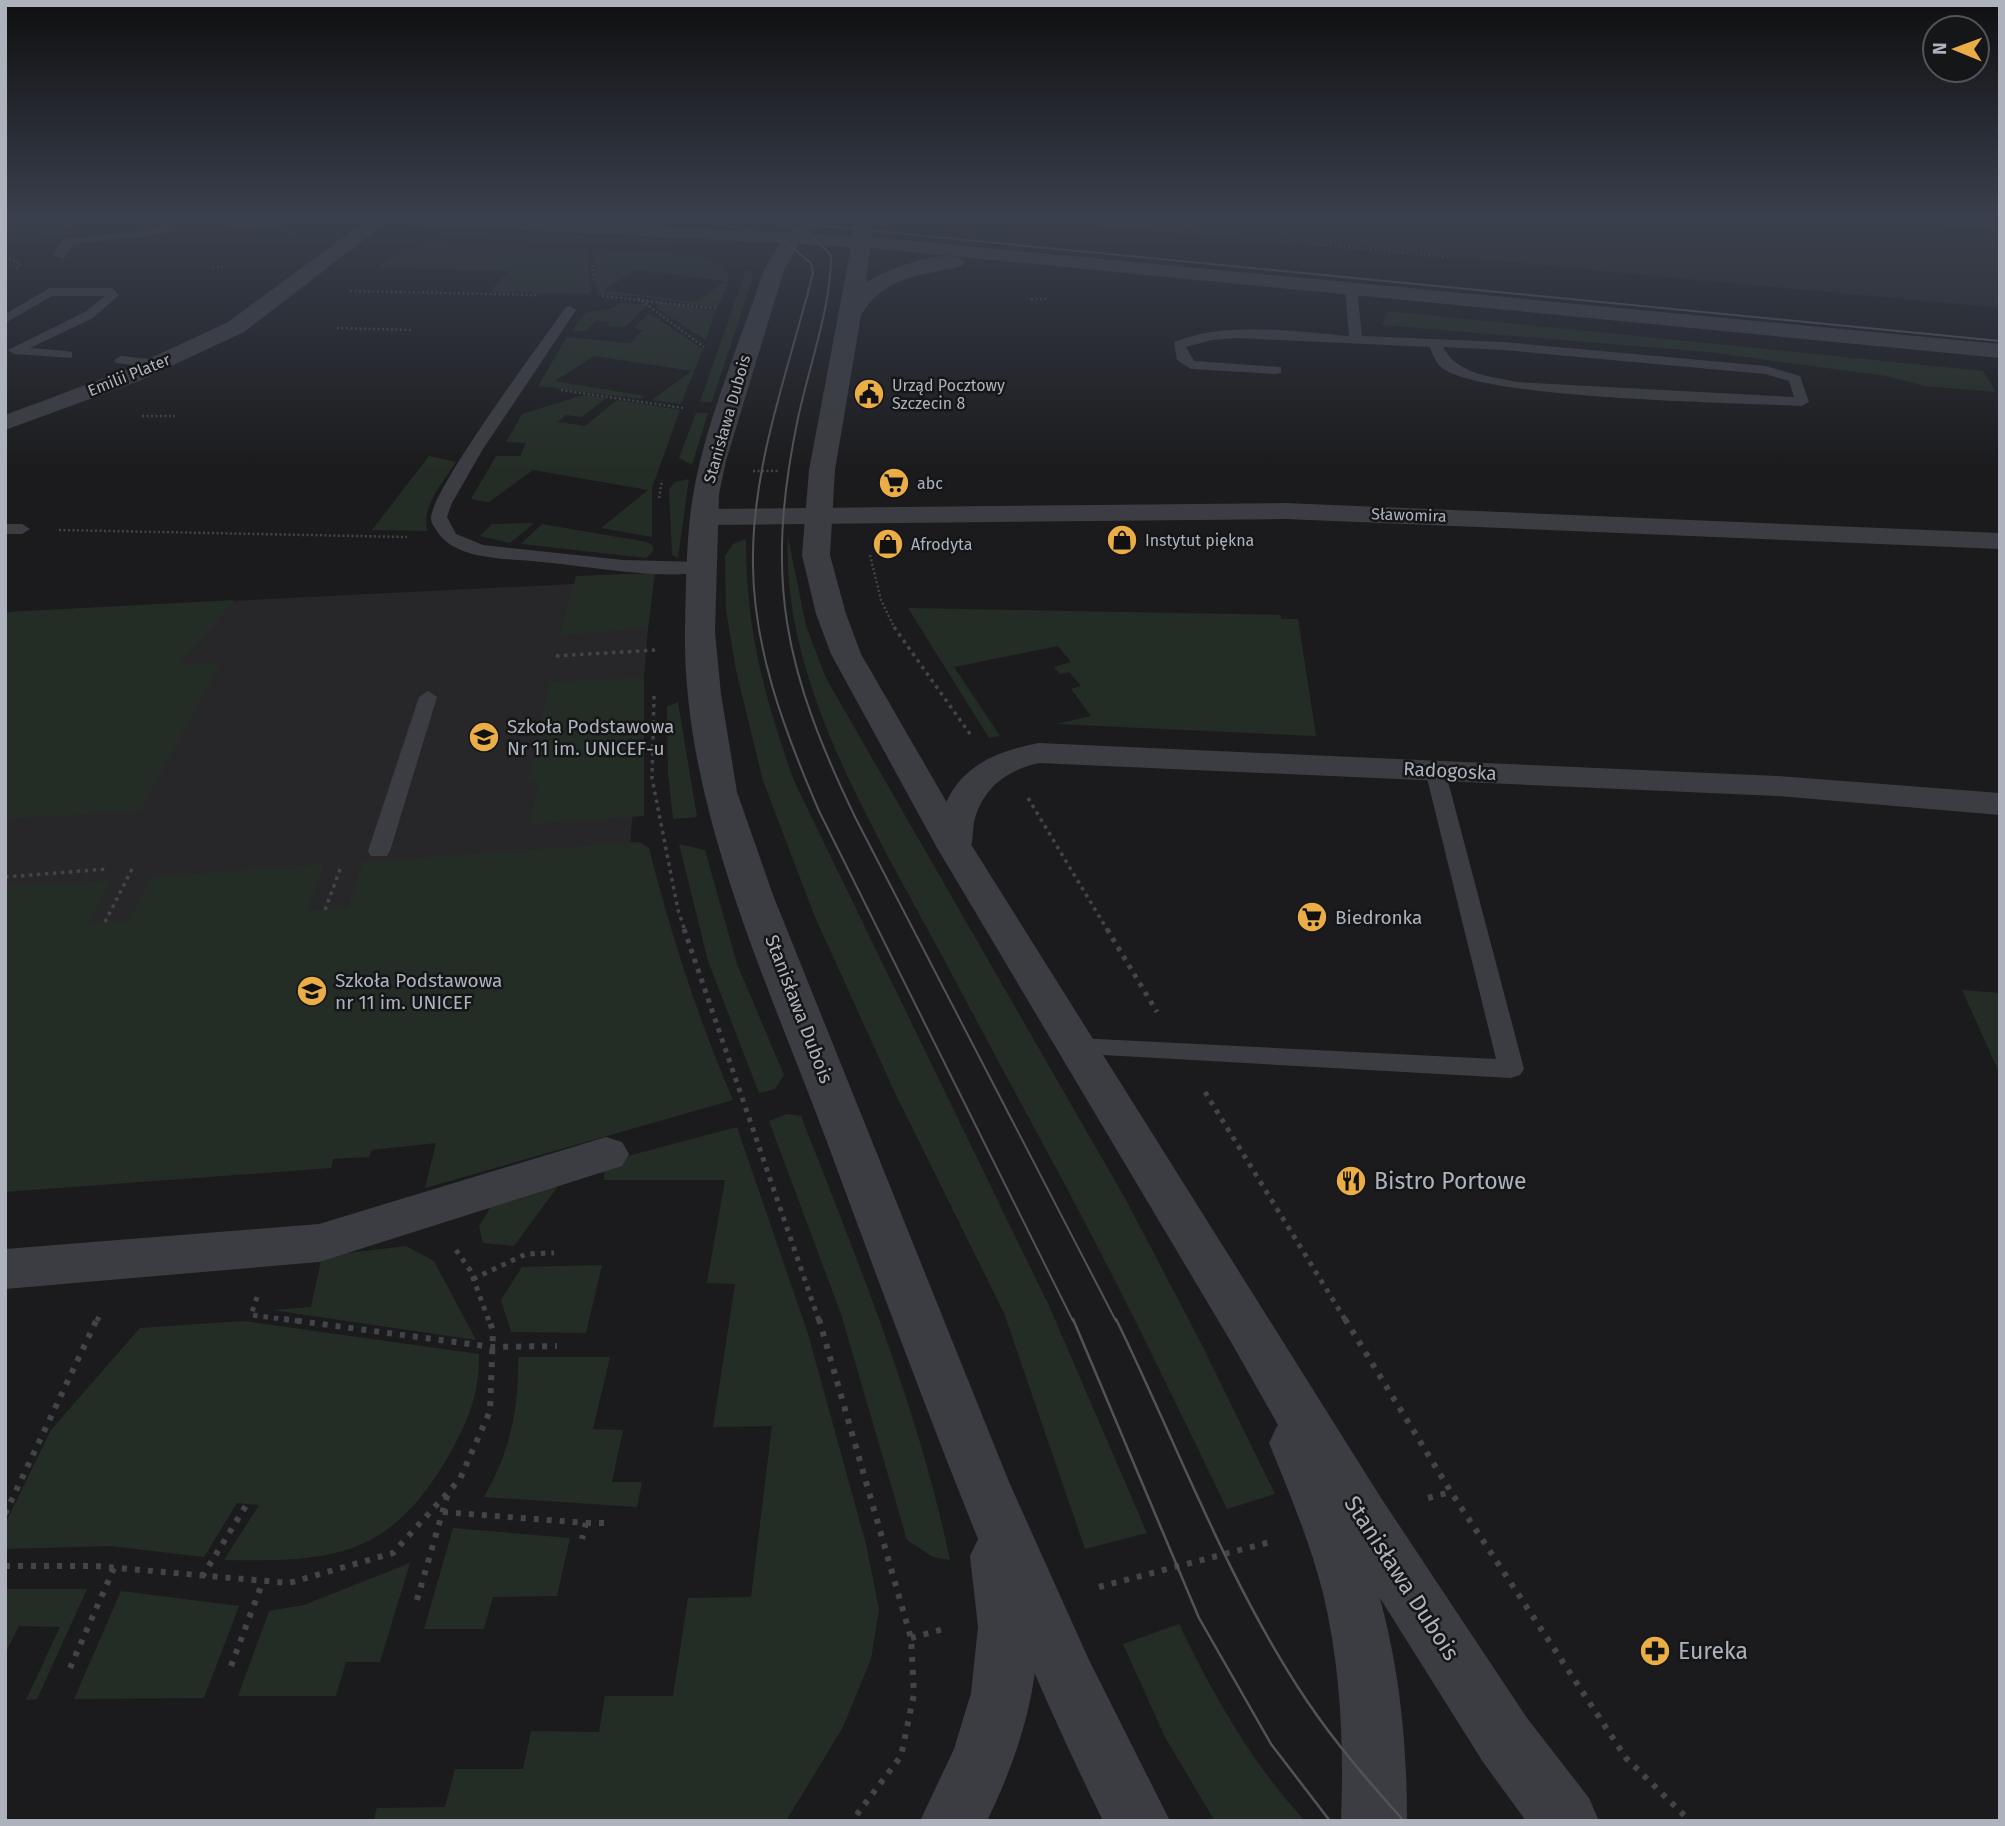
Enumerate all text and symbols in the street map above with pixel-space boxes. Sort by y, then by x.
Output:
north arrow [1921,14,1991,84]
text: N [1928,42,1951,55]
street label: Emilii Plater [85,350,174,400]
street label: Stanisława Dubois [700,353,754,485]
place label: Urząd Pocztowy Szczecin 8 [892,376,1005,413]
public building icon: Urząd Pocztowy Szczecin 8 [852,377,886,411]
supermarket icon: abc [877,466,911,500]
place label: abc [917,474,943,493]
street label: Sławomira [1371,504,1447,526]
shop icon: Instytut piękna [1105,523,1139,557]
shop icon: Afrodyta [871,527,905,561]
place label: Instytut piękna [1145,531,1254,550]
place label: Afrodyta [911,535,972,554]
place label: Szkoła Podstawowa Nr 11 im. UNICEF-u [507,715,674,760]
school or university icon: Szkoła Podstawowa Nr 11 im. UNICEF-u [467,720,501,754]
street label: Radogoska [1403,757,1497,785]
supermarket icon: Biedronka [1295,900,1329,934]
place label: Biedronka [1335,906,1422,929]
street label: Stanisława Dubois [760,931,838,1087]
place label: Szkoła Podstawowa nr 11 im. UNICEF [335,969,502,1014]
school or university icon: Szkoła Podstawowa nr 11 im. UNICEF [295,974,329,1008]
restaurant icon: Bistro Portowe [1334,1164,1368,1198]
place label: Bistro Portowe [1374,1167,1527,1195]
street label: Stanisława Dubois [1338,1491,1466,1665]
pharmacy icon: Eureka [1638,1634,1672,1668]
place label: Eureka [1678,1637,1748,1665]

